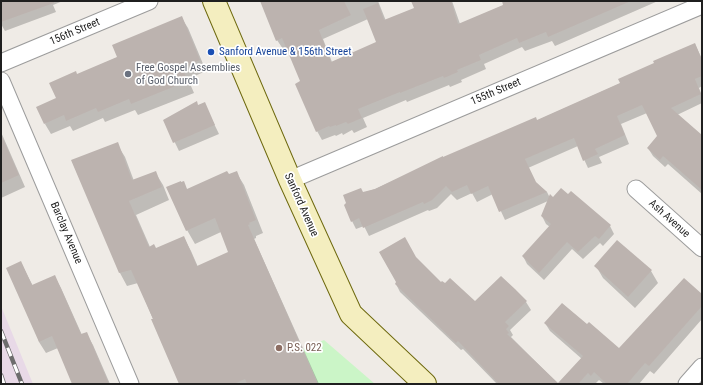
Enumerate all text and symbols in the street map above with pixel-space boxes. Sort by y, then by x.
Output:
street label: 156th Street [48,16,102,48]
place label: Sanford Avenue & 156th Street [219,45,351,59]
marker: Sanford Avenue & 156th Street [206,47,216,57]
place label: Free Gospel Assemblies of God Church [136,61,240,87]
marker: Free Gospel Assemblies of God Church [123,69,133,79]
street label: 155th Street [469,76,523,108]
street label: Sanford Avenue [281,171,321,239]
street label: Ash Avenue [646,197,692,241]
street label: Barclay Avenue [47,200,85,266]
place label: P.S. 022 [287,341,322,355]
marker: P.S. 022 [274,343,284,353]

